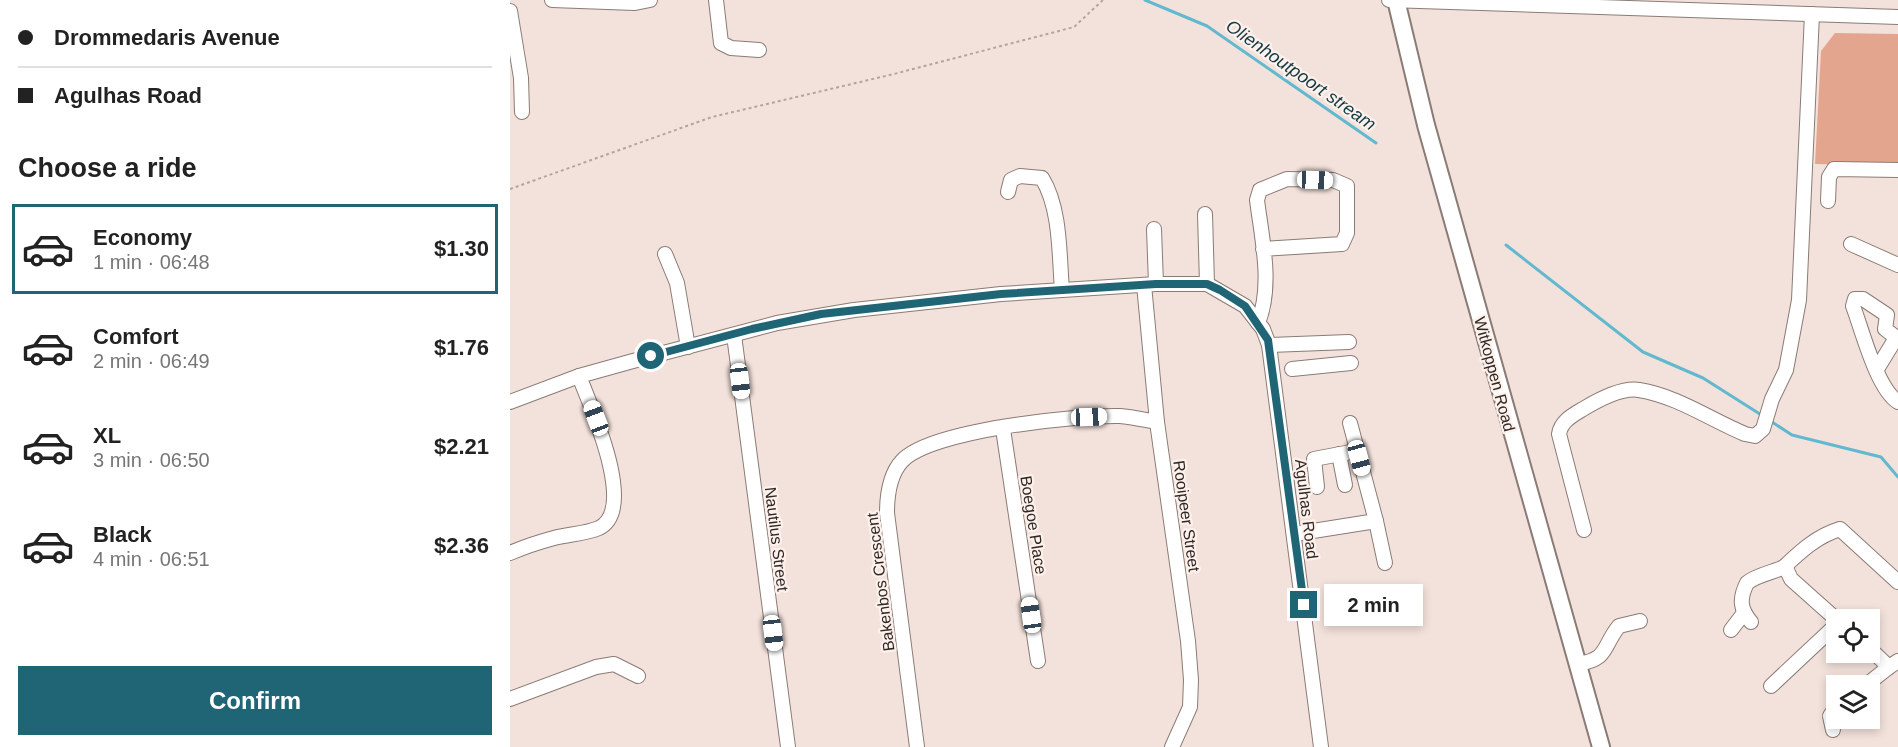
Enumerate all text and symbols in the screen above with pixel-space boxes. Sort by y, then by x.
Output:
water label: Olienhoutpoort stream [1222,16,1380,134]
text: Drommedaris Avenue [54,25,280,50]
text: Agulhas Road [54,83,202,108]
text: Choose a ride [18,153,197,183]
car [1297,170,1333,190]
icon: car [21,222,75,276]
text: Economy [93,225,192,250]
text: $1.30 [434,236,489,261]
text: 1 min · 06:48 [93,251,210,273]
street label: Witkoppen Road [1471,315,1518,433]
icon: car [21,321,75,375]
text: Comfort [93,324,179,349]
text: $1.76 [434,335,489,360]
route start [637,342,664,369]
text: 2 min · 06:49 [93,350,210,372]
car [729,362,751,400]
car [581,398,611,438]
car [1071,407,1107,427]
icon: car [21,420,75,474]
text: XL [93,423,121,448]
text: $2.21 [434,434,489,459]
car [1346,438,1372,478]
text: 3 min · 06:50 [93,449,210,471]
street label: Agulhas Road [1292,458,1321,560]
street label: Rooipeer Street [1170,459,1203,573]
street label: Boegoe Place [1017,475,1050,576]
street label: Nautilus Street [762,486,791,593]
street label: Bakenbos Crescent [863,511,897,652]
icon: car [21,519,75,573]
text: Black [93,522,152,547]
text: $2.36 [434,533,489,558]
text: 4 min · 06:51 [93,548,210,570]
callout: 2 min [1325,584,1424,626]
route end [1290,591,1317,618]
text: 2 min [1347,594,1400,616]
car [1020,596,1042,634]
map controls [1826,609,1880,729]
button: locate [1826,609,1880,663]
car [762,614,784,652]
button: Confirm [18,666,492,735]
button: layers [1826,675,1880,729]

